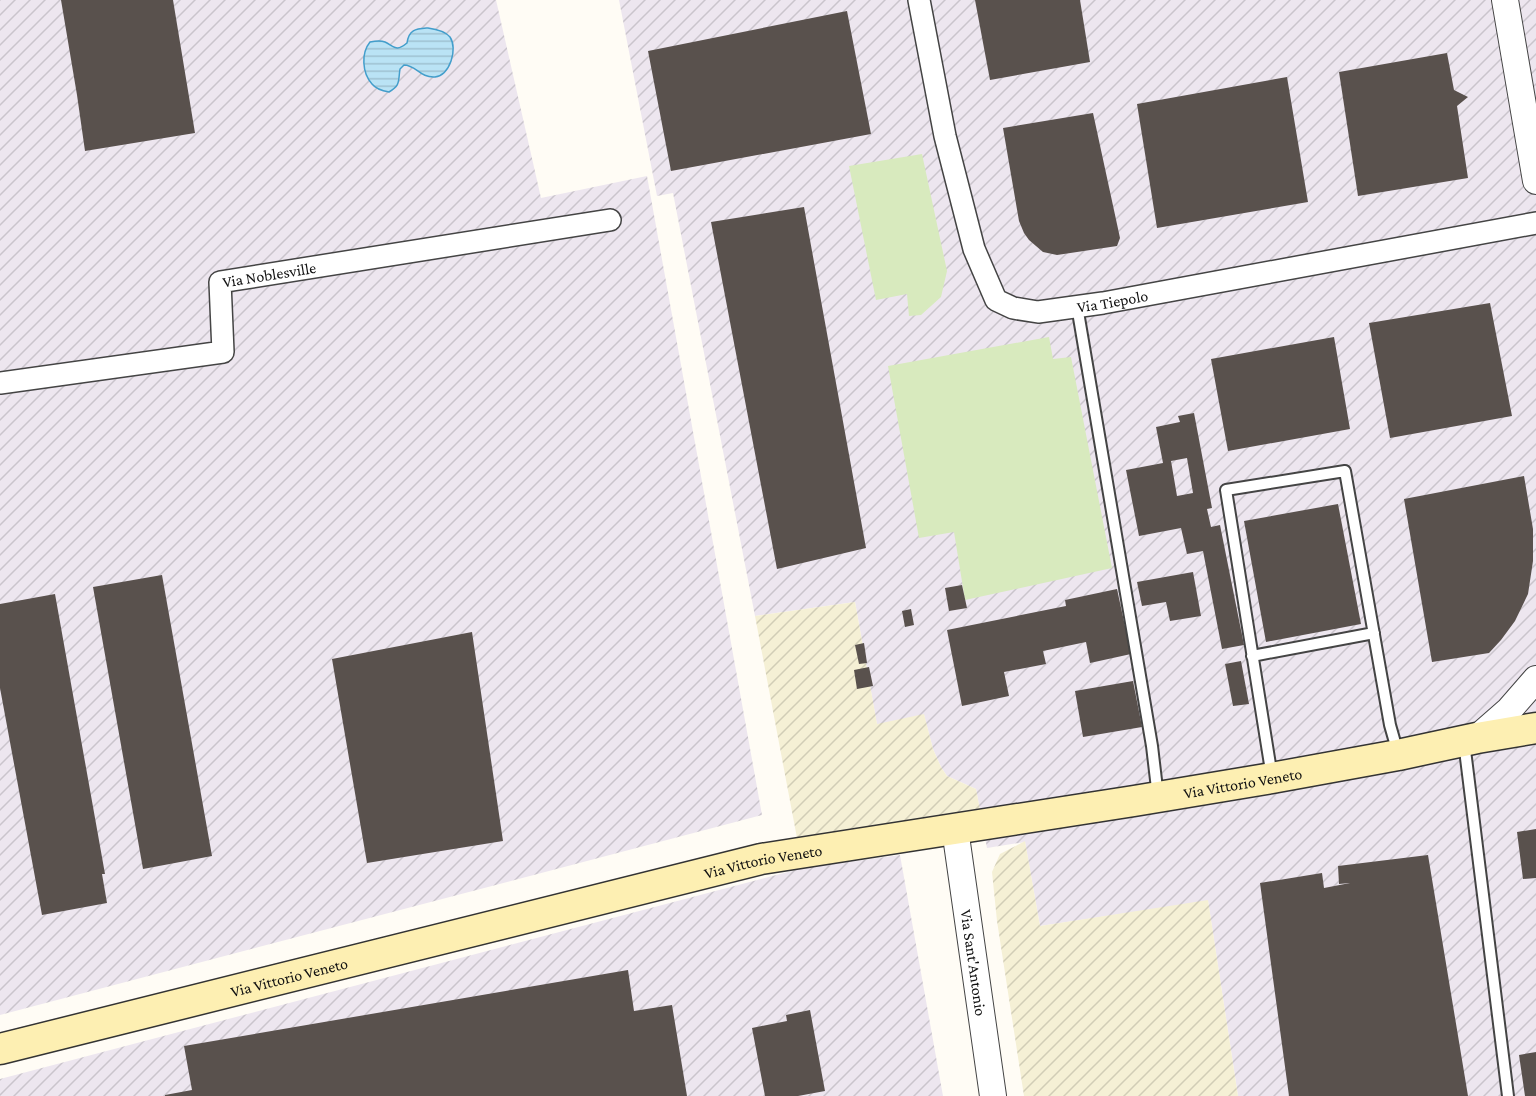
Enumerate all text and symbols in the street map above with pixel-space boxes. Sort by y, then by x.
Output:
street label: Via Noblesville [221,259,317,290]
street label: Via Tiepolo [1076,287,1149,316]
street label: Via Vittorio Veneto [1182,765,1303,802]
street label: Via Vittorio Veneto [702,842,823,882]
street label: Via Sant'Antonio [958,908,990,1017]
street label: Via Vittorio Veneto [229,955,350,1000]

